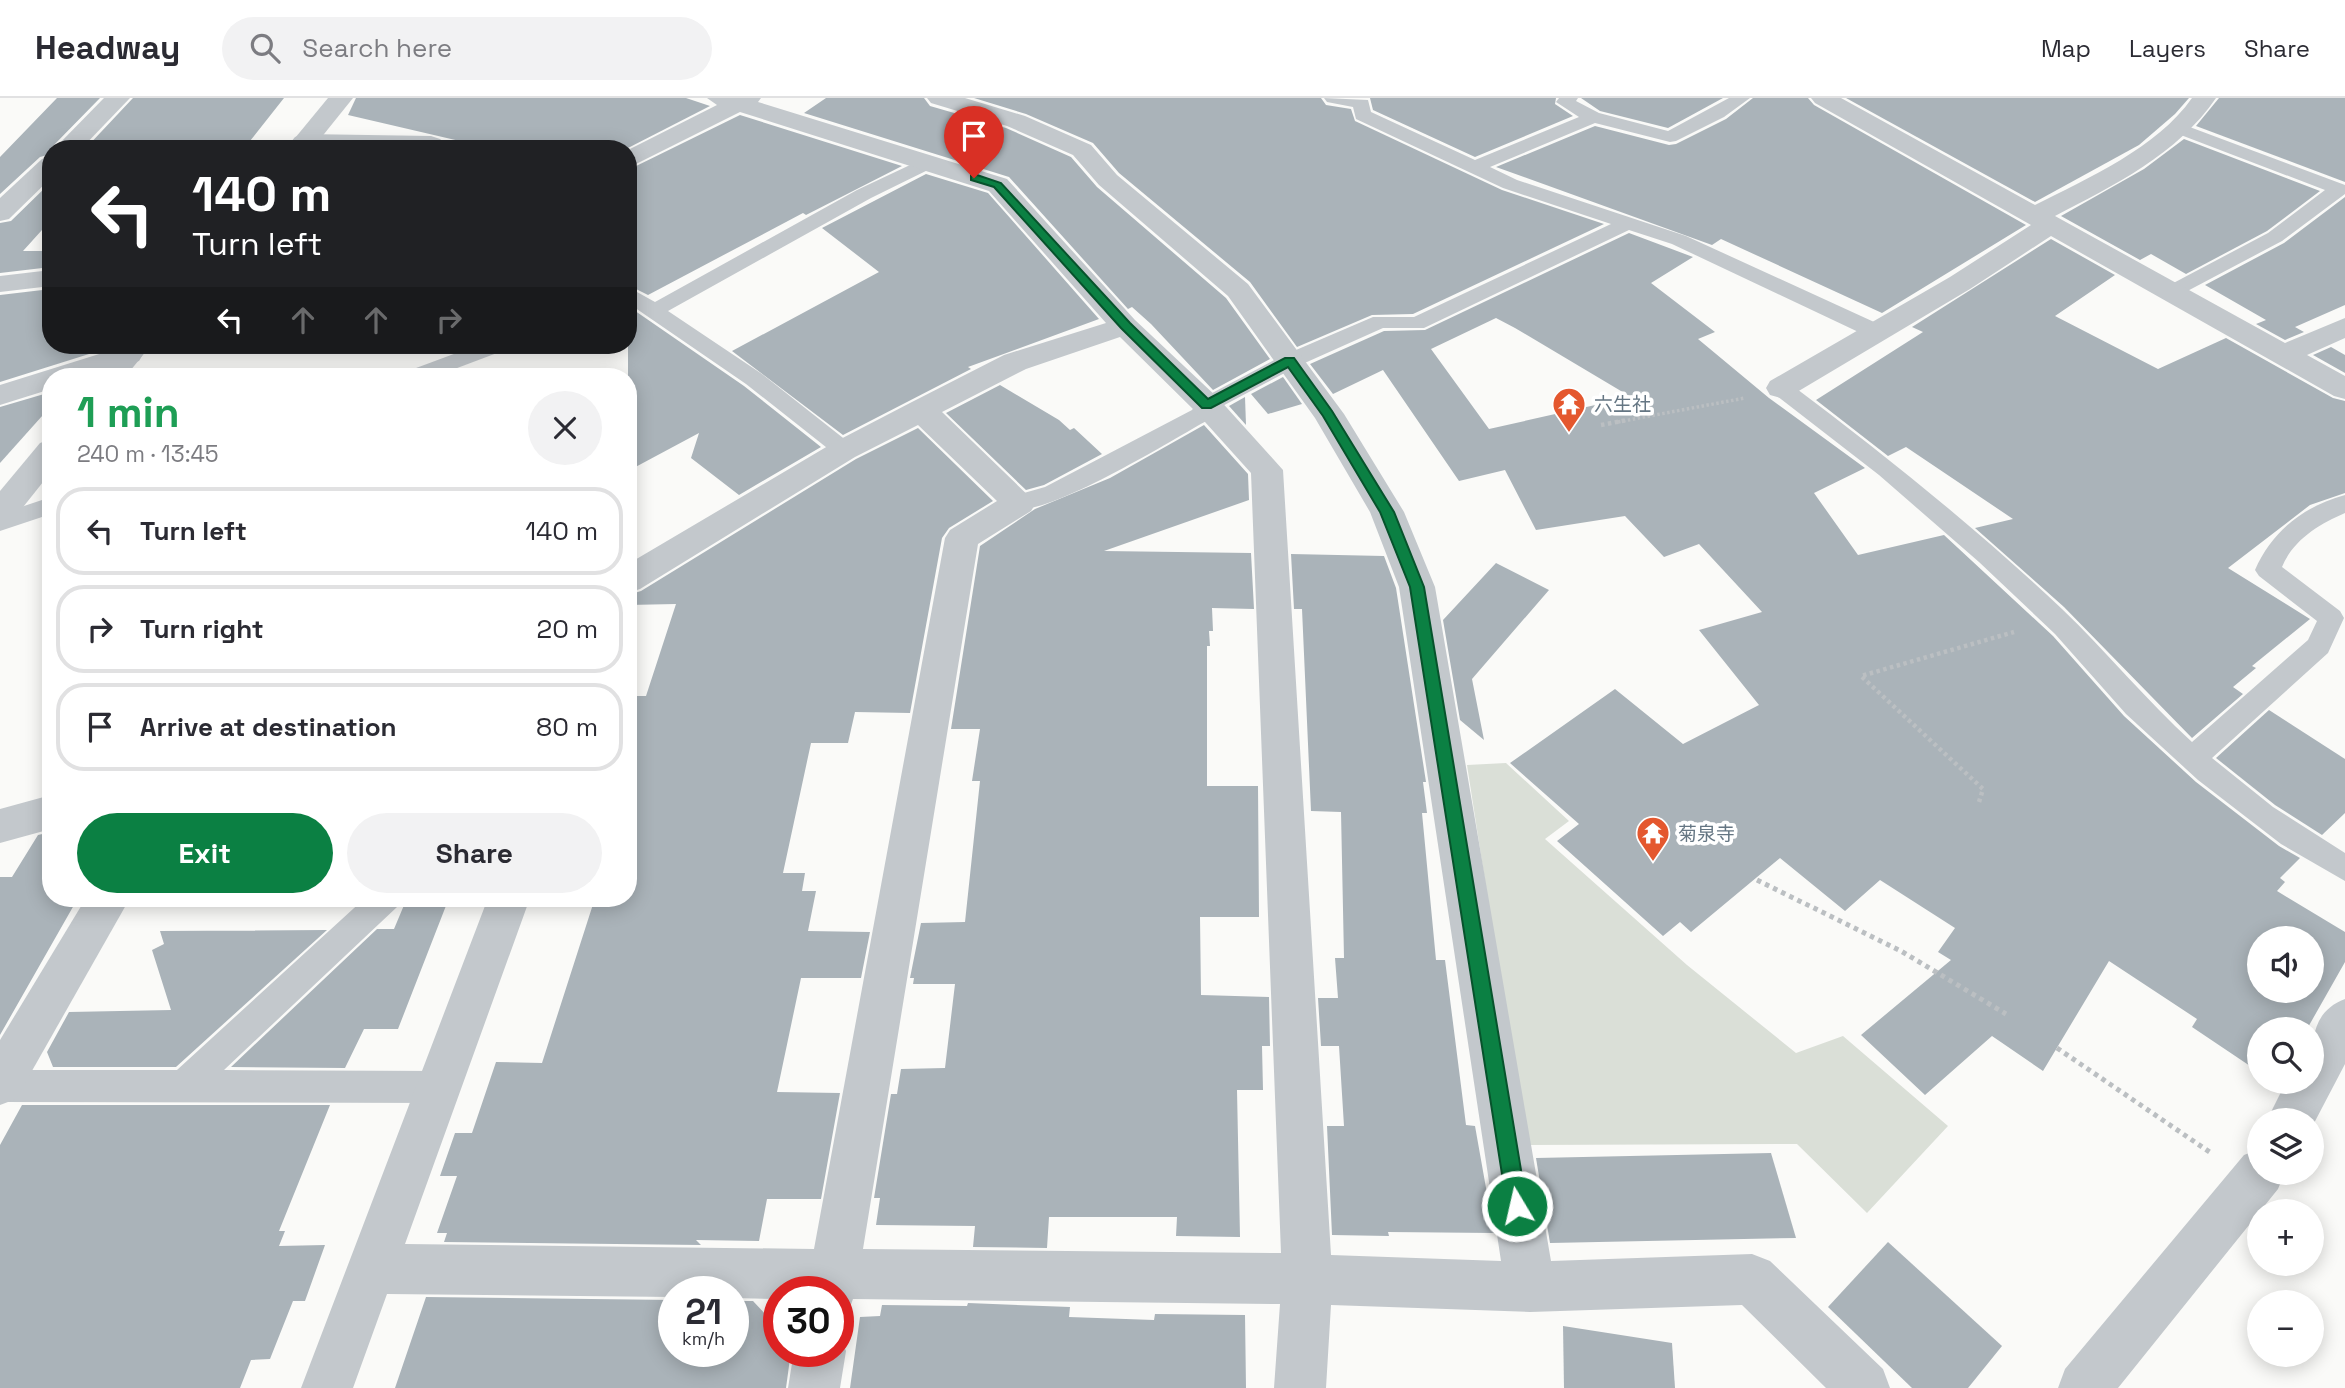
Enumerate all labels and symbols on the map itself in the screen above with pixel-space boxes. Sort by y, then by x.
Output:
pin [944,106,1004,178]
temple icon: 六生社 [1550,385,1588,434]
place label: 六生社 [1594,392,1651,417]
temple icon: 菊泉寺 [1634,814,1672,863]
place label: 菊泉寺 [1678,821,1735,846]
position arrow [1480,1169,1554,1243]
speed limit sign: 30 [763,1276,854,1367]

